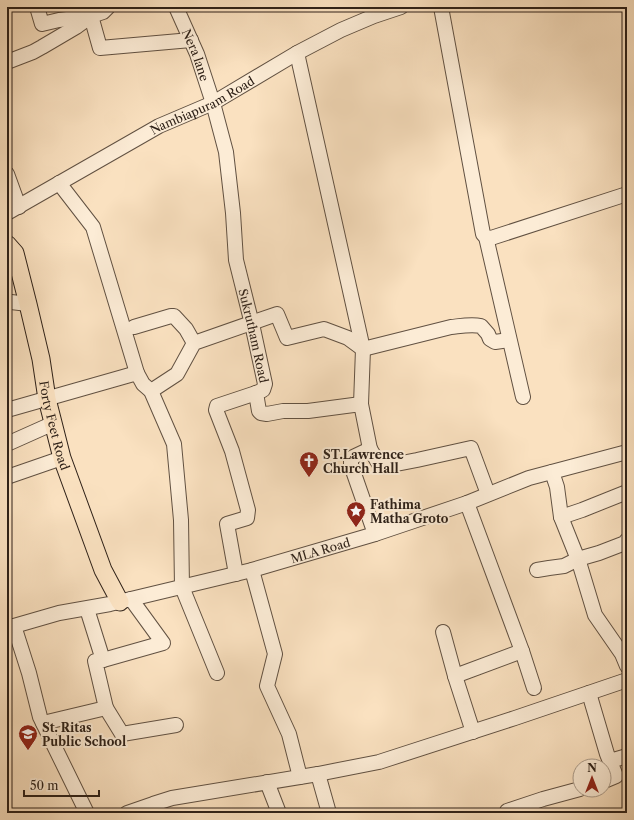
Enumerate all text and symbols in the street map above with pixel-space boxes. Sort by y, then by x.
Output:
street label: Nera lane [179,26,213,83]
street label: Nambiapuram Road [147,72,257,137]
street label: Sukrutham Road [236,287,272,385]
street label: Forty Feet Road [37,380,73,473]
place label: ST.Lawrence Church Hall [323,447,404,476]
church icon: ST.Lawrence Church Hall [298,450,320,478]
place label: Fathima Matha Groto [370,497,449,526]
place icon: Fathima Matha Groto [345,500,367,528]
street label: MLA Road [289,534,352,566]
place label: St. Ritas Public School [42,720,126,749]
school or university icon: St. Ritas Public School [17,723,39,751]
north arrow [572,758,612,798]
text: N [587,761,597,775]
scale bar [24,772,99,798]
text: 50 m [30,778,59,793]

